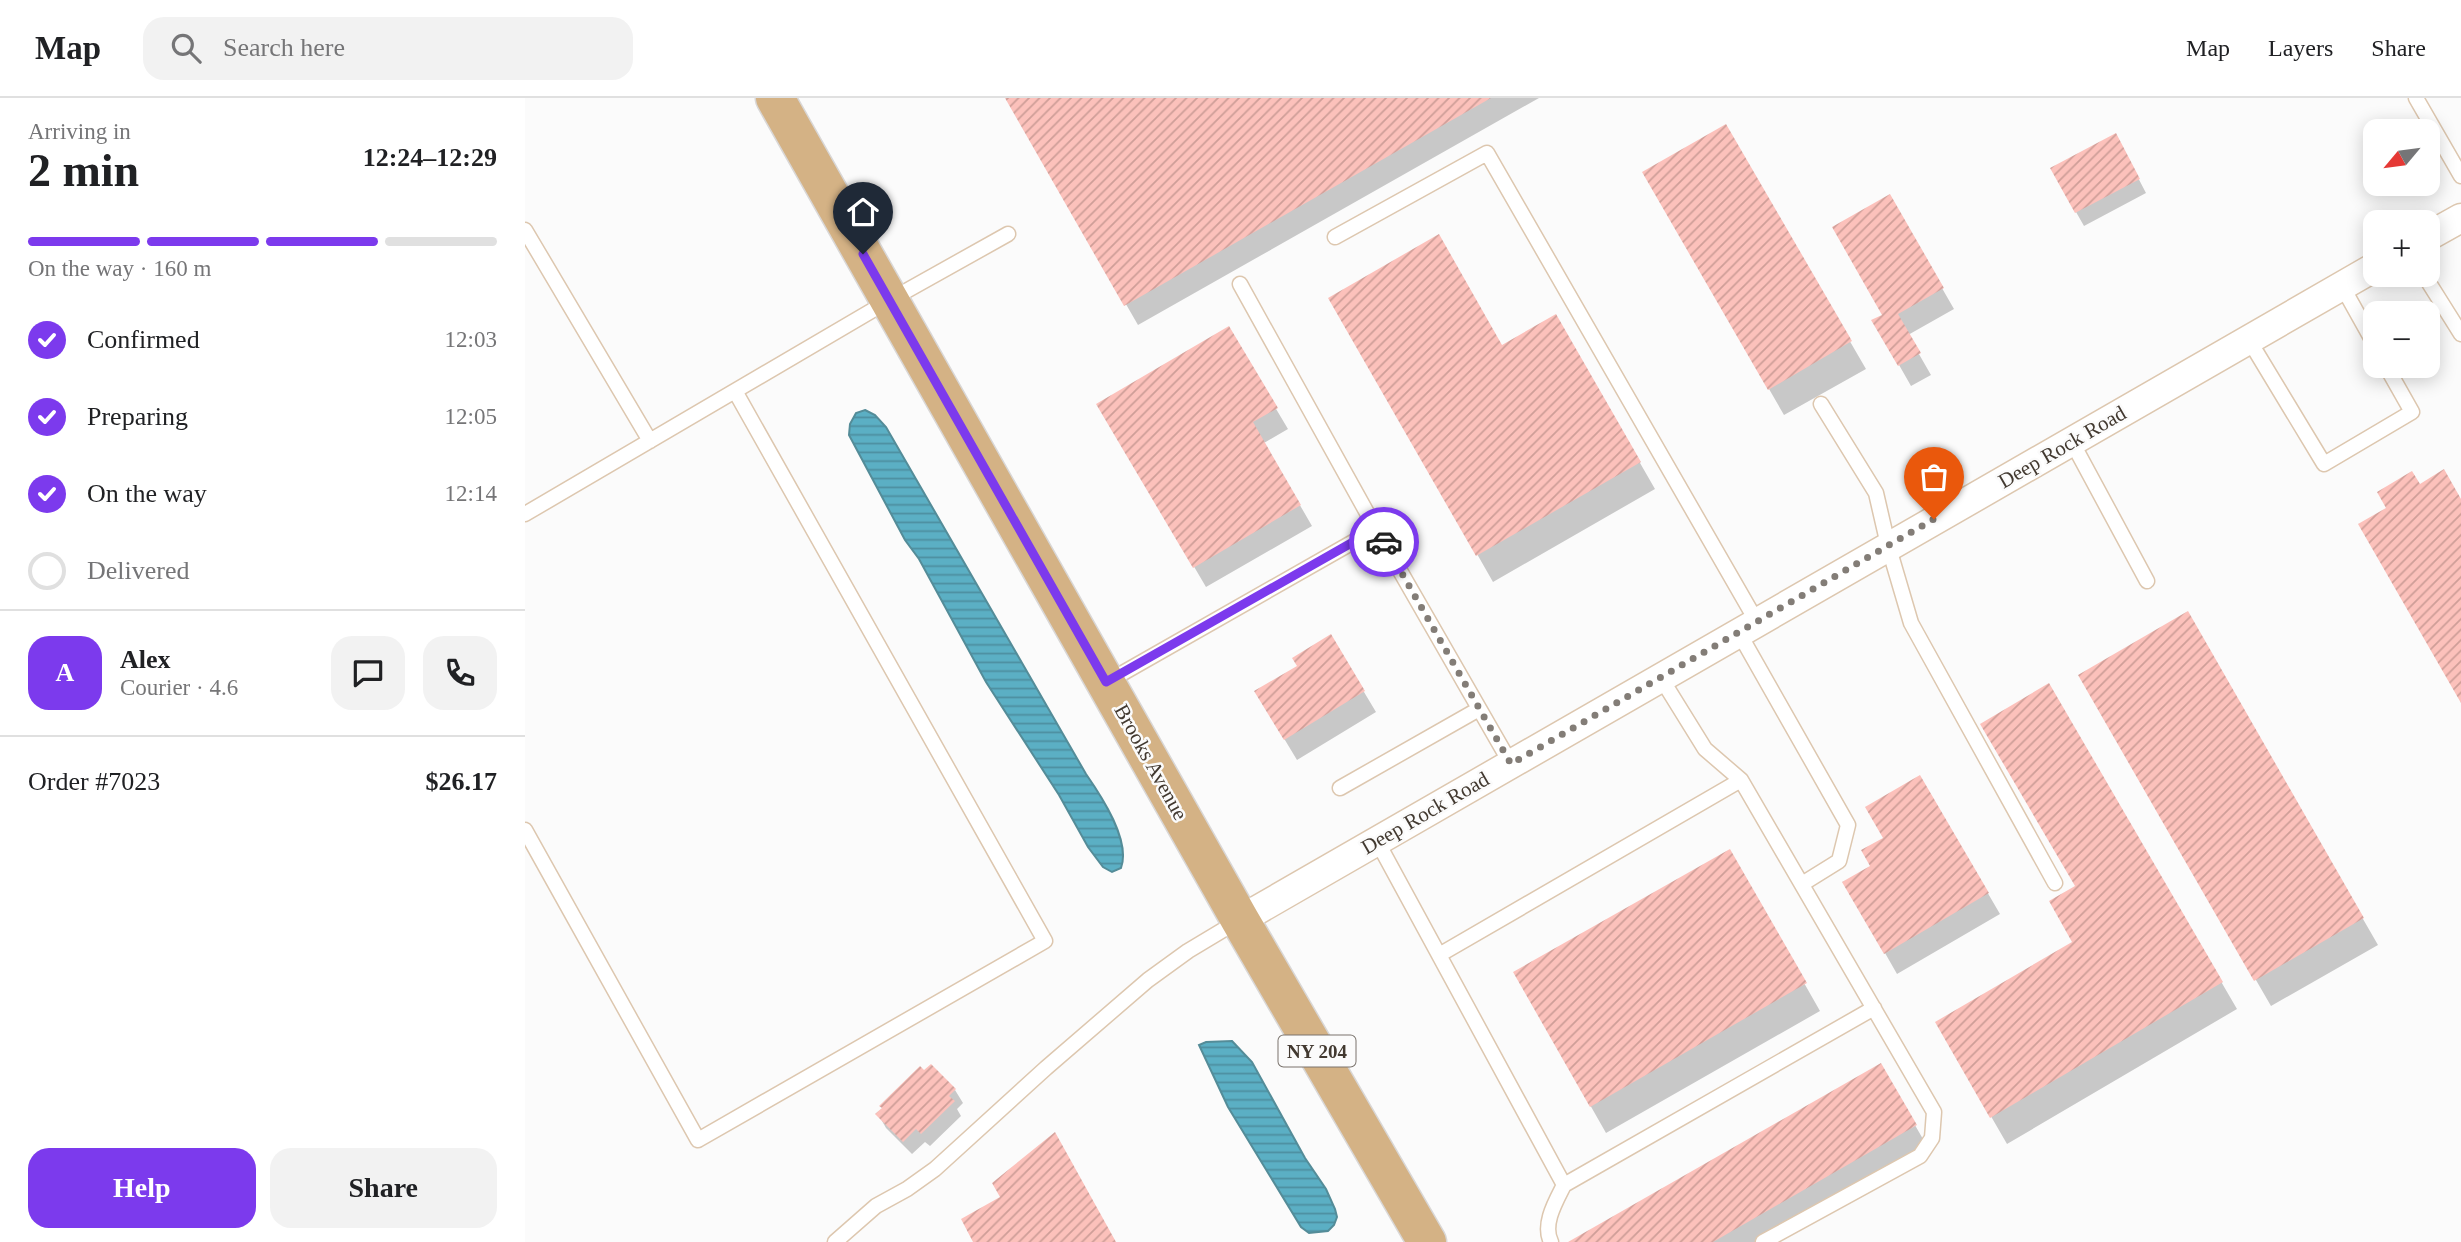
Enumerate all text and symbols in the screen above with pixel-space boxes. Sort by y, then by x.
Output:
search box [143,17,633,80]
icon: search [167,29,205,67]
text: Map [35,30,101,66]
text: Search here [223,33,345,62]
text: Map [2186,35,2230,61]
text: Layers [2268,35,2333,61]
text: Share [2371,35,2426,61]
text: Arriving in [28,119,131,144]
north arrow [2363,119,2439,196]
map controls [2363,119,2440,378]
text: 12:24–12:29 [363,143,497,172]
text: 2 min [28,145,139,196]
pin [833,182,893,254]
icon: home [844,193,882,231]
button: + [2363,210,2440,287]
text: On the way · 160 m [28,256,211,281]
button: − [2363,301,2440,378]
icon: check [28,321,66,359]
text: Confirmed [87,325,200,354]
text: 12:03 [445,327,497,352]
icon: check [28,398,66,436]
street label: Deep Rock Road [1994,400,2131,493]
text: Preparing [87,402,188,431]
text: 12:05 [445,404,497,429]
pin [1904,447,1964,519]
icon: bag [1915,458,1953,496]
icon: check [28,475,66,513]
text: On the way [87,479,207,508]
text: 12:14 [445,481,497,506]
courier [1349,507,1419,577]
icon: car [1365,523,1403,561]
text: Delivered [87,556,190,585]
button: chat [331,636,405,710]
button: phone [423,636,497,710]
text: Alex [120,645,171,674]
text: A [56,658,74,687]
text: Courier · 4.6 [120,675,238,700]
street label: Brooks Avenue [1109,700,1193,824]
street label: Deep Rock Road [1357,766,1494,859]
text: Order #7023 [28,767,160,796]
text: $26.17 [426,767,497,796]
road number: NY 204 [1279,1035,1355,1066]
button: Help [28,1148,256,1228]
button: Share [270,1148,497,1228]

